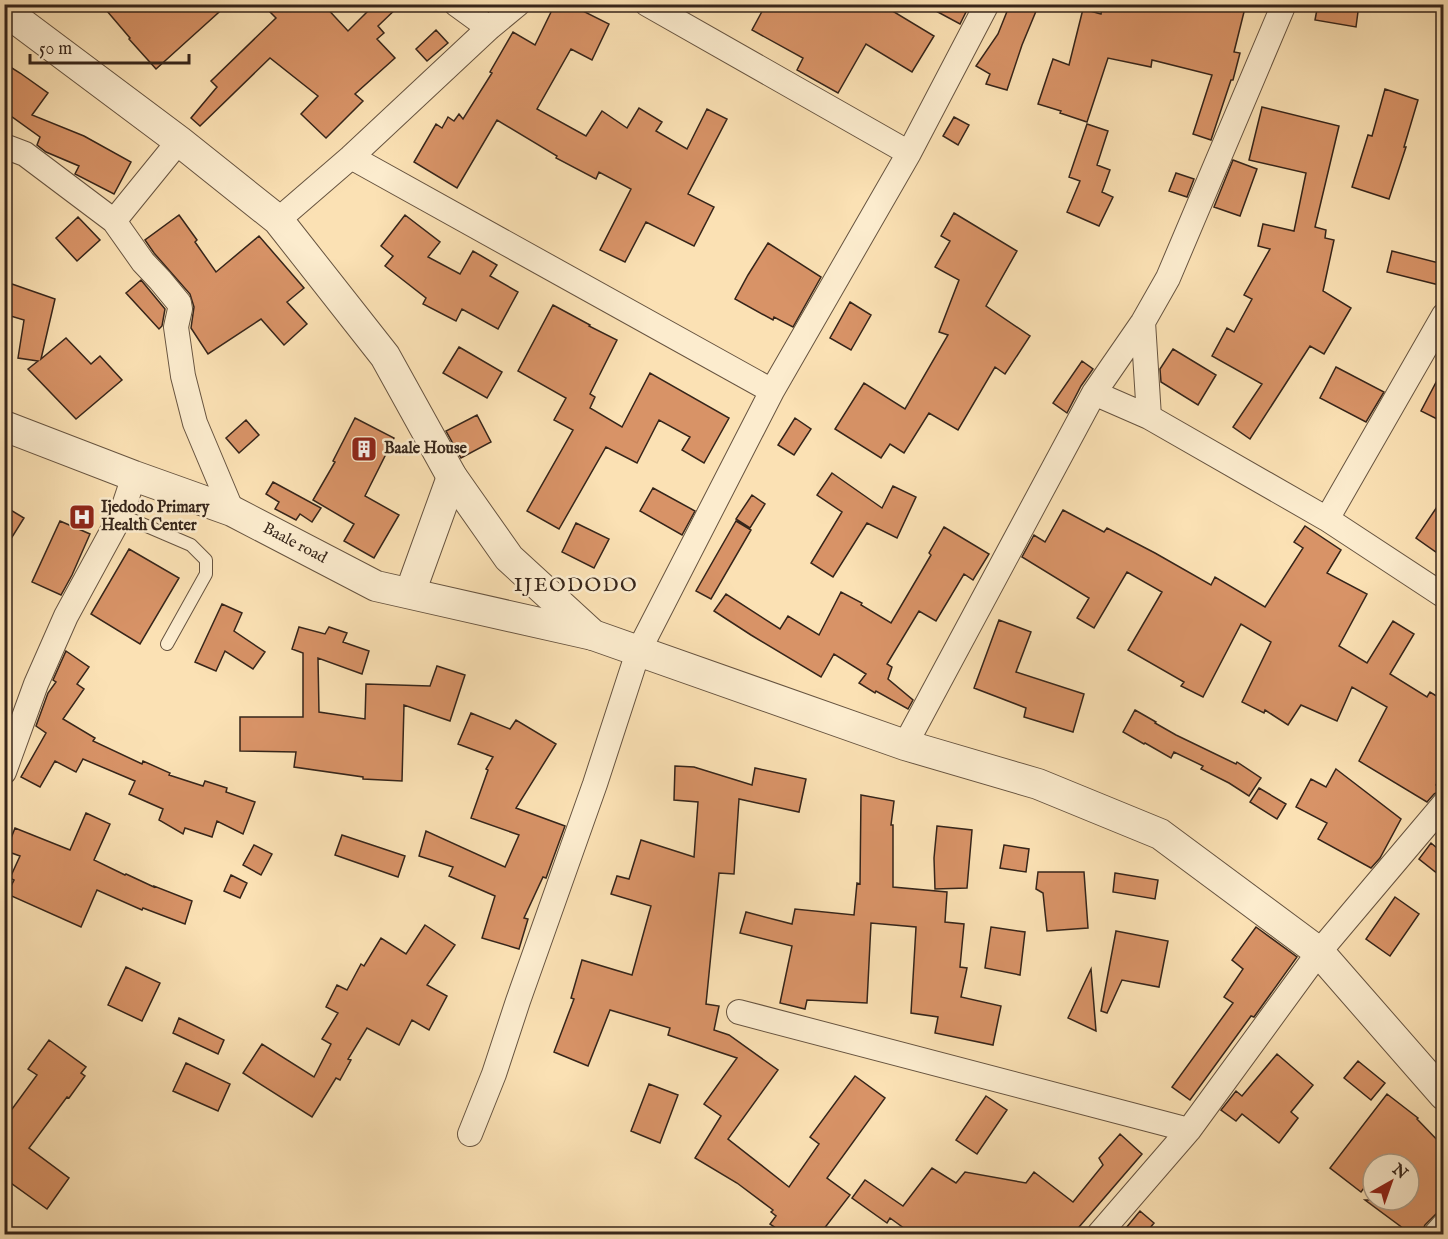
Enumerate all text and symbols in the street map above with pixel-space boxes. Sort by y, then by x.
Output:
scale bar [30,27,189,65]
text: 50 m [39,38,72,61]
building icon: Baale House [349,434,379,464]
place label: Baale House [384,439,468,459]
place label: Ijedodo Primary Health Center [101,498,210,536]
hospital icon: Ijedodo Primary Health Center [67,502,97,532]
street label: Baale road [259,519,331,569]
district label: IJEODODO [514,573,638,598]
north arrow [1361,1152,1421,1212]
text: N [1387,1159,1411,1184]

